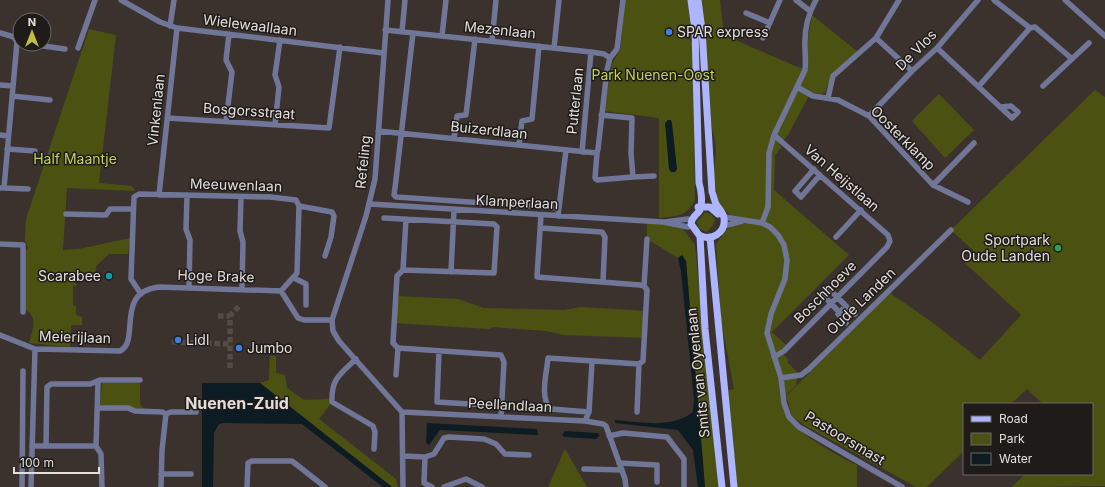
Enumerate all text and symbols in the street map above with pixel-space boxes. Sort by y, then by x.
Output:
street label: Wielewaallaan [202,10,298,39]
north arrow [12,12,52,52]
text: N [28,15,36,29]
street label: Mezenlaan [463,17,537,42]
place label: SPAR express [677,23,769,40]
street label: De Vlos [892,26,940,74]
marker: SPAR express [664,27,674,37]
park label: Park Nuenen-Oost [591,66,715,83]
street label: Putterlaan [563,67,586,135]
street label: Vinkenlaan [143,73,168,147]
street label: Bosgorsstraat [202,99,296,122]
street label: Oosterklamp [868,102,939,173]
street label: Buizerdlaan [450,117,528,142]
street label: Refeling [351,134,374,189]
street label: Van Heijstlaan [801,140,883,215]
park label: Half Maantje [33,150,117,167]
street label: Meeuwenlaan [190,174,282,195]
street label: Klamperlaan [475,191,559,212]
place label: Sportpark Oude Landen [961,231,1050,264]
marker: Sportpark Oude Landen [1053,243,1063,253]
street label: Boschhoeve [790,257,859,326]
street label: Oude Landen [823,264,898,338]
street label: Hoge Brake [177,266,255,285]
place label: Scarabee [38,267,101,284]
marker: Scarabee [104,271,114,281]
street label: Smits van Oyenlaan [682,307,713,439]
street label: Meierijlaan [39,327,111,346]
place label: Lidl [186,331,209,348]
marker: Lidl [173,335,183,345]
place label: Jumbo [247,339,293,356]
marker: Jumbo [234,343,244,353]
district label: Nuenen-Zuid [185,393,289,413]
street label: Peellandlaan [468,394,552,415]
legend [963,403,1093,475]
street label: Pastoorsmast [802,407,889,468]
text: Road [999,411,1028,426]
text: Park [999,431,1025,446]
scale bar [14,449,99,475]
text: Water [999,451,1033,466]
text: 100 m [20,455,54,470]

